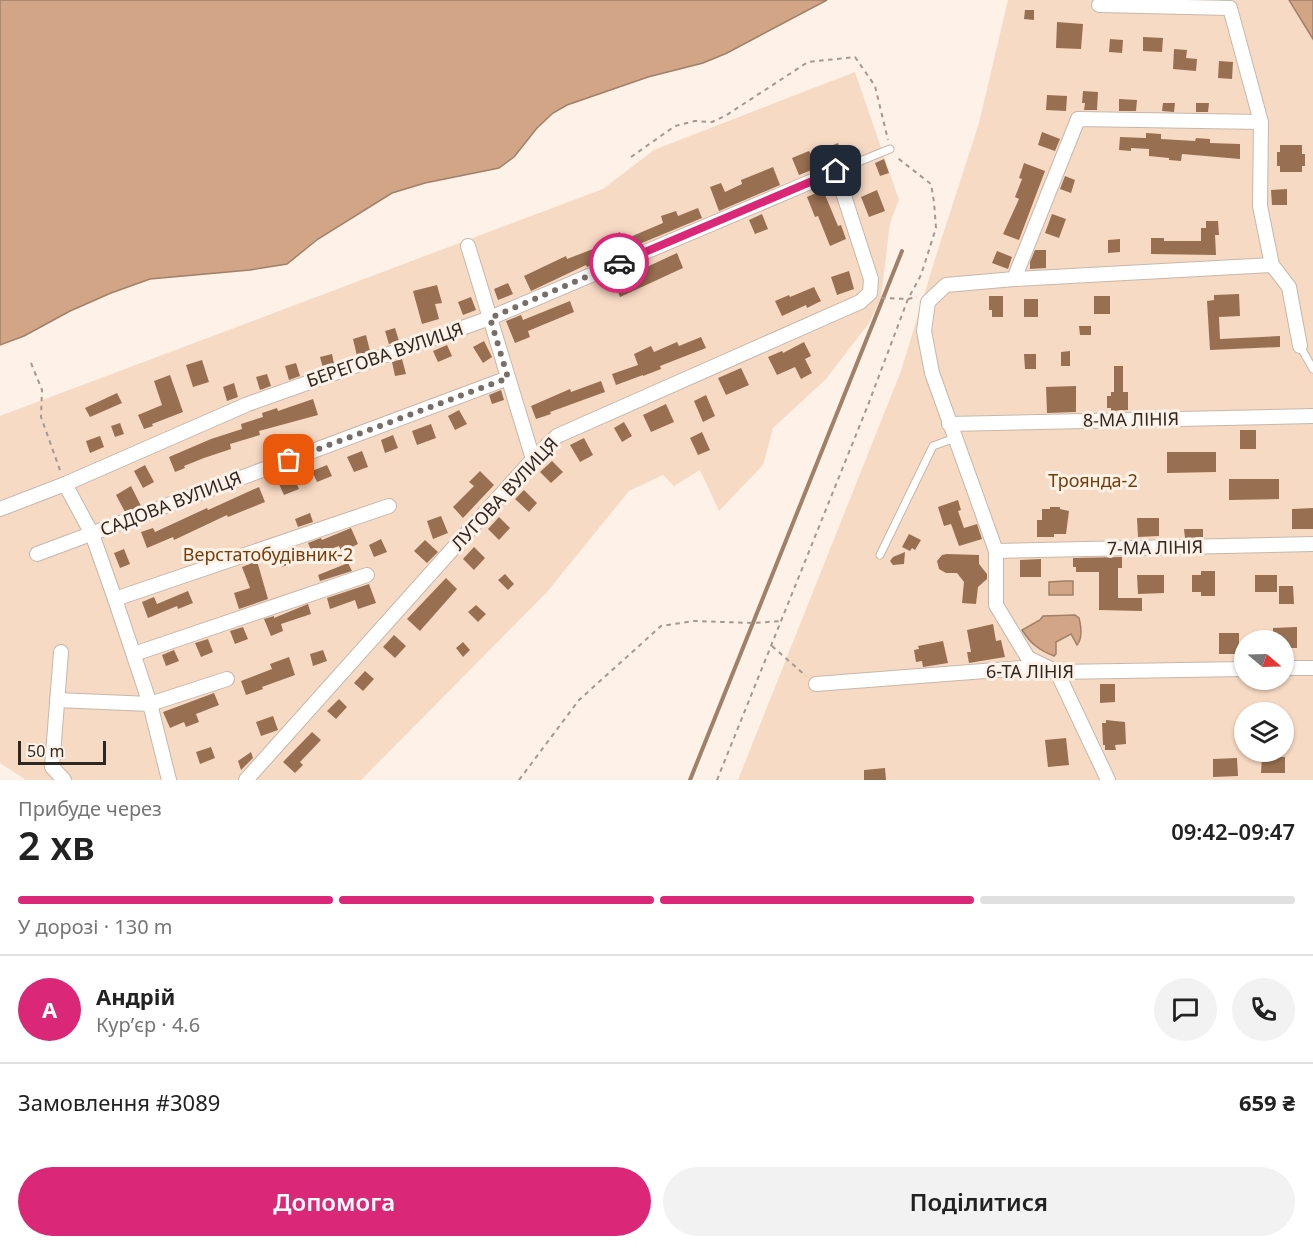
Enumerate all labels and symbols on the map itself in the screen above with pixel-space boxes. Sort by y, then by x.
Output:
pin [810,145,861,196]
courier [589,233,649,293]
street label: БЕРЕГОВА ВУЛИЦЯ [303,316,466,392]
street label: 8-МА ЛІНІЯ [1083,406,1179,432]
street label: ЛУГОВА ВУЛИЦЯ [446,432,563,555]
pin [263,434,314,485]
street label: САДОВА ВУЛИЦЯ [96,465,245,541]
park label: Троянда-2 [1048,468,1138,492]
street label: 7-МА ЛІНІЯ [1107,534,1203,560]
park label: Верстатобудівник-2 [183,542,353,566]
north arrow [1234,630,1294,690]
street label: 6-ТА ЛІНІЯ [986,659,1074,683]
scale bar [18,738,106,766]

